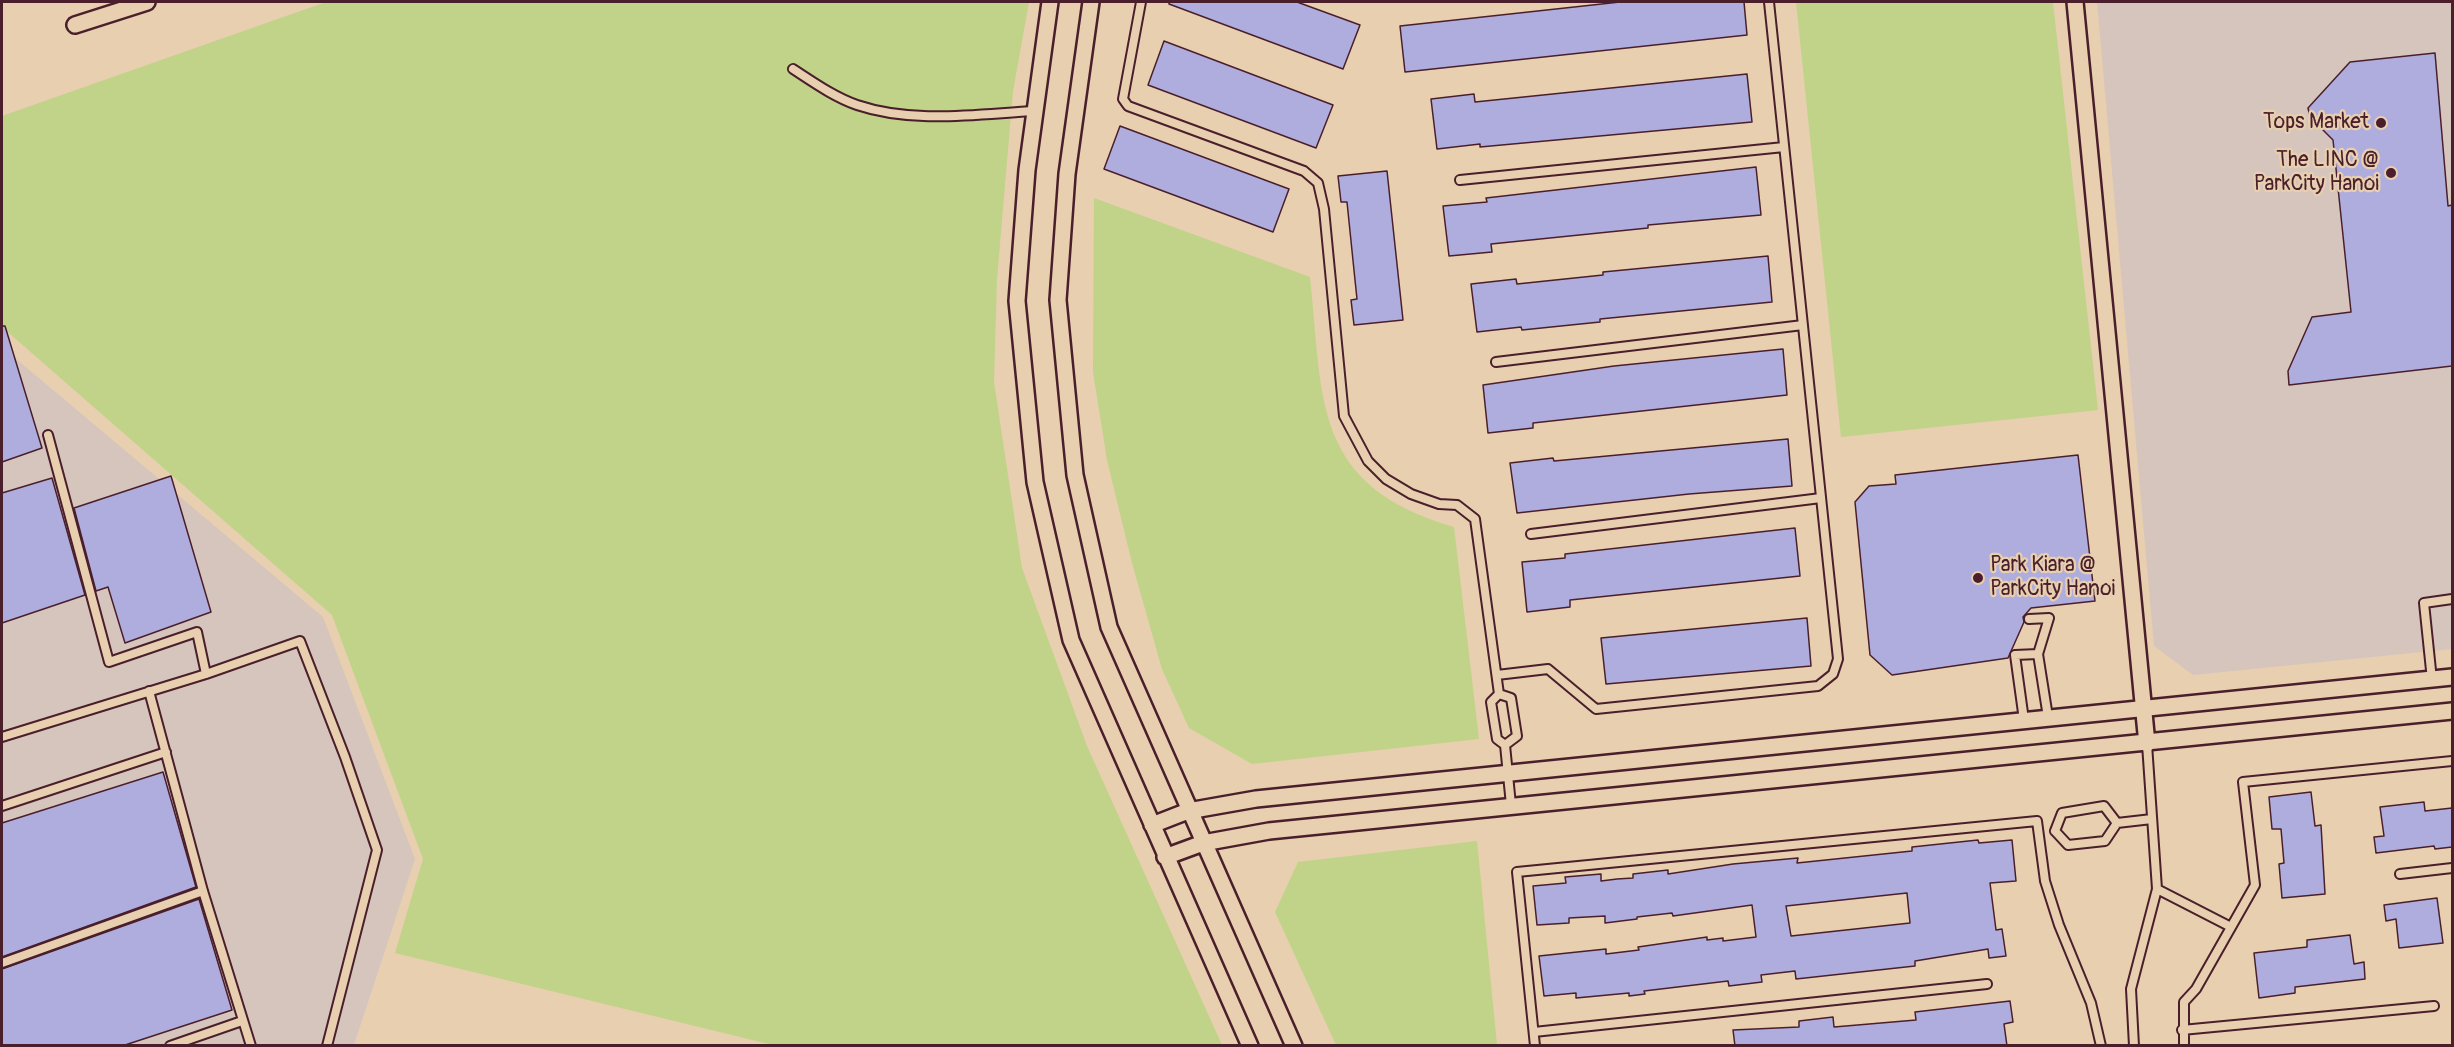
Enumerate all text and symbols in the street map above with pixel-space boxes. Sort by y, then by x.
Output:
place label: Tops Market [2263,110,2369,136]
marker: Tops Market [2374,116,2388,130]
place label: The LINC @ ParkCity Hanoi [2254,148,2379,198]
marker: The LINC @ ParkCity Hanoi [2384,166,2398,180]
place label: Park Kiara @ ParkCity Hanoi [1990,553,2115,603]
marker: Park Kiara @ ParkCity Hanoi [1971,571,1985,585]

